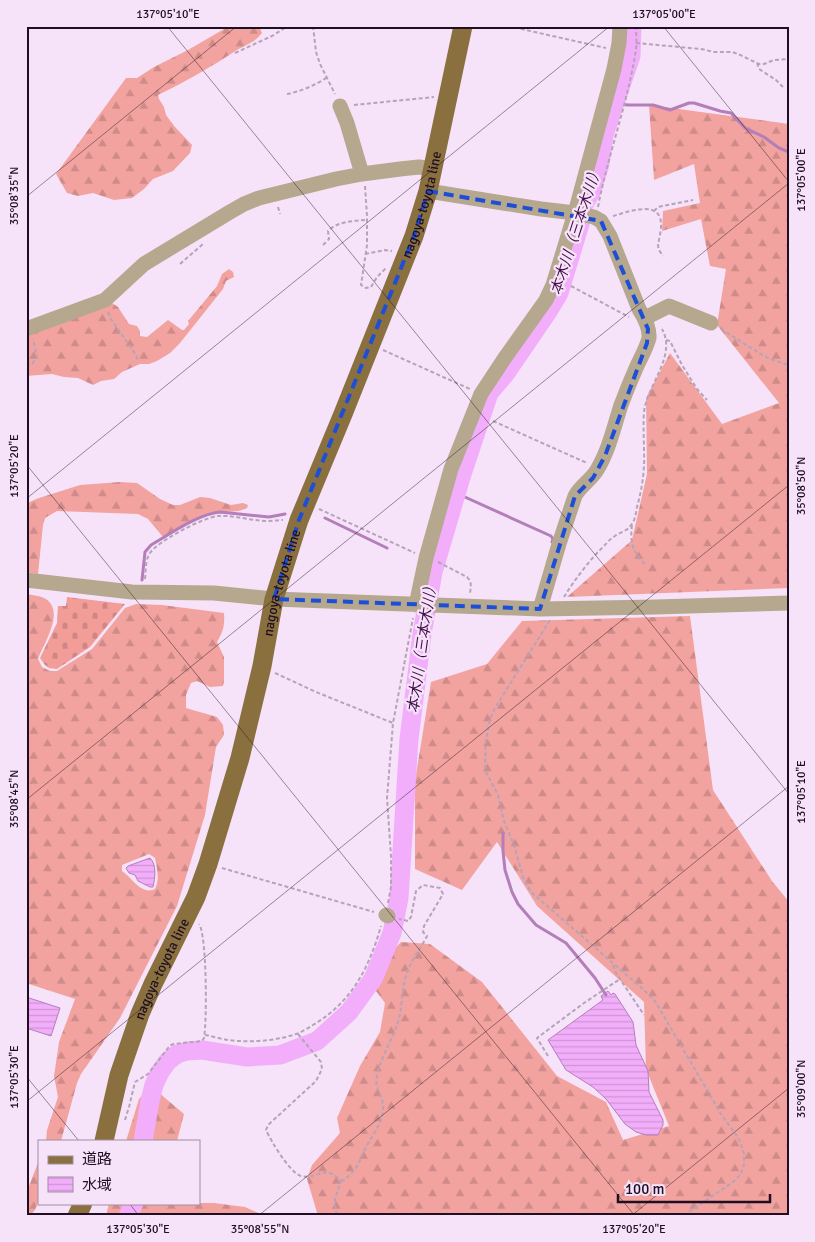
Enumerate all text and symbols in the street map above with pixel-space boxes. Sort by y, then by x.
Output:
text: 137°05'10"E [136,7,200,22]
text: 137°05'00"E [632,7,696,22]
text: 137°05'00"E [794,148,809,212]
street label: nagoya-toyota line [398,150,445,261]
water label: 本木川（三本木川） [547,163,605,297]
text: 35°08'35"N [7,167,22,225]
text: 137°05'20"E [7,434,22,498]
text: 35°08'50"N [794,457,809,515]
street label: nagoya-toyota line [259,527,305,638]
water label: 本木川（三本木川） [404,578,440,714]
text: 137°05'10"E [794,760,809,824]
text: 35°08'45"N [7,770,22,828]
street label: nagoya-toyota line [131,916,193,1022]
text: 137°05'30"E [7,1045,22,1109]
text: 35°09'00"N [794,1060,809,1118]
legend [38,1140,200,1204]
text: 道路 [82,1150,112,1168]
scale bar [618,1172,770,1204]
text: 水域 [82,1176,112,1194]
text: 100 m [625,1180,665,1198]
text: 137°05'30"E [106,1222,170,1237]
text: 35°08'55"N [231,1222,289,1237]
text: 137°05'20"E [602,1222,666,1237]

